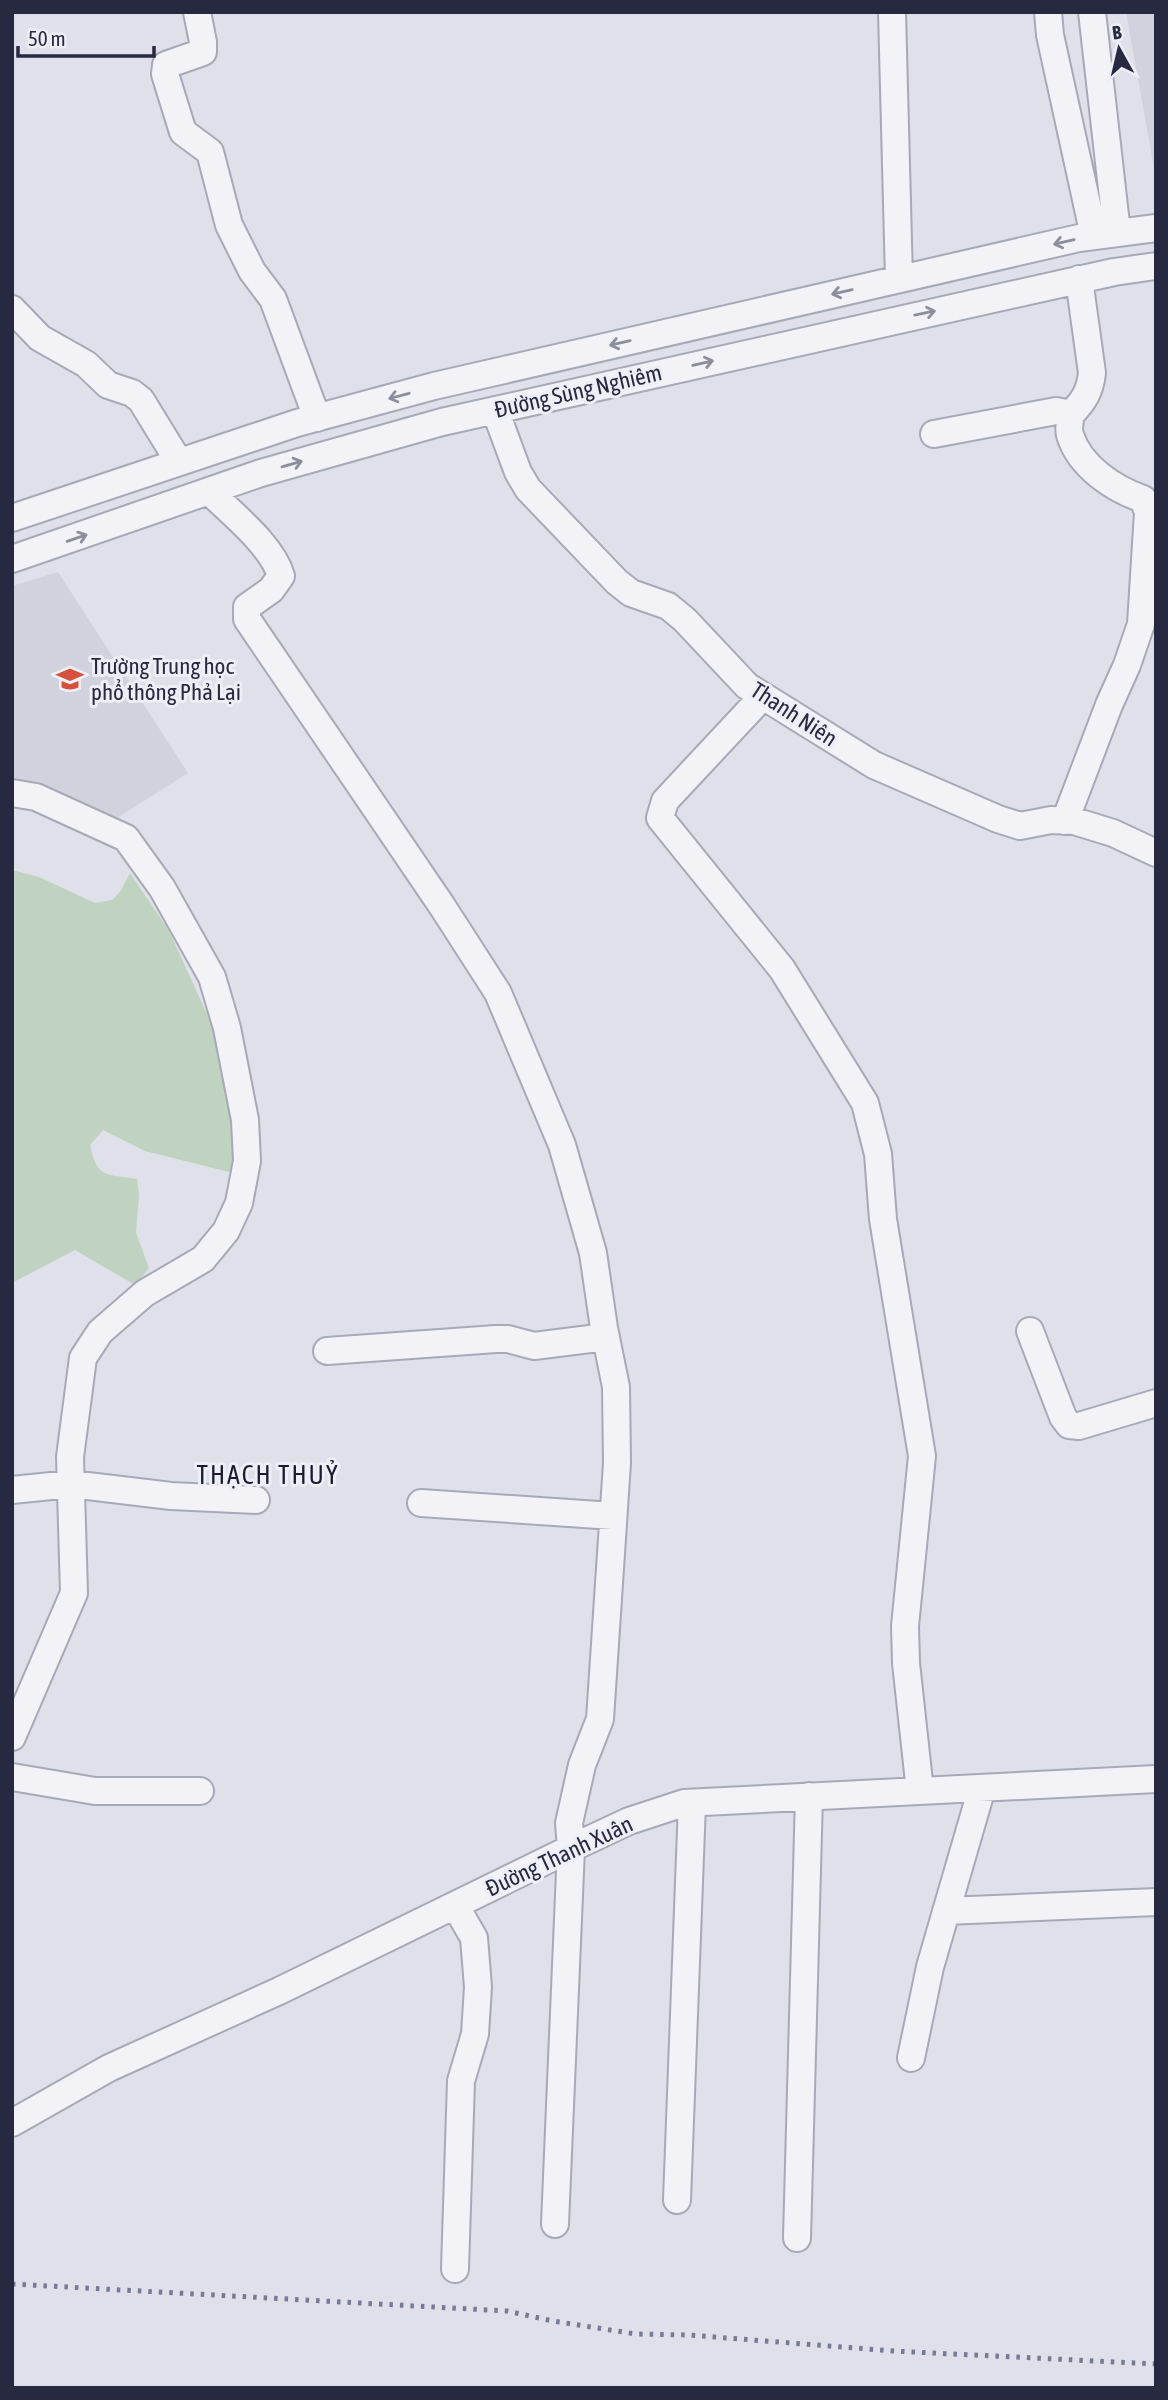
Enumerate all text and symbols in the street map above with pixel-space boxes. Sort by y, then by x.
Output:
scale bar [18,14,154,58]
north arrow [1084,14,1154,84]
text: B [1111,21,1123,44]
text: 50 m [28,26,66,50]
one-way arrow [1053,235,1076,249]
one-way arrow [831,286,854,300]
one-way arrow [913,306,936,319]
one-way arrow [610,337,632,350]
one-way arrow [691,356,714,369]
street label: Đường Sùng Nghiêm [492,359,664,423]
one-way arrow [388,390,410,403]
one-way arrow [281,457,303,470]
one-way arrow [66,531,88,543]
place label: Trường Trung học phổ thông Phả Lại [91,653,241,705]
school or university icon: Trường Trung học phổ thông Phả Lại [55,664,85,694]
street label: Thanh Niên [746,677,842,751]
district label: THẠCH THUỶ [196,1459,340,1490]
street label: Đường Thanh Xuân [481,1811,637,1901]

